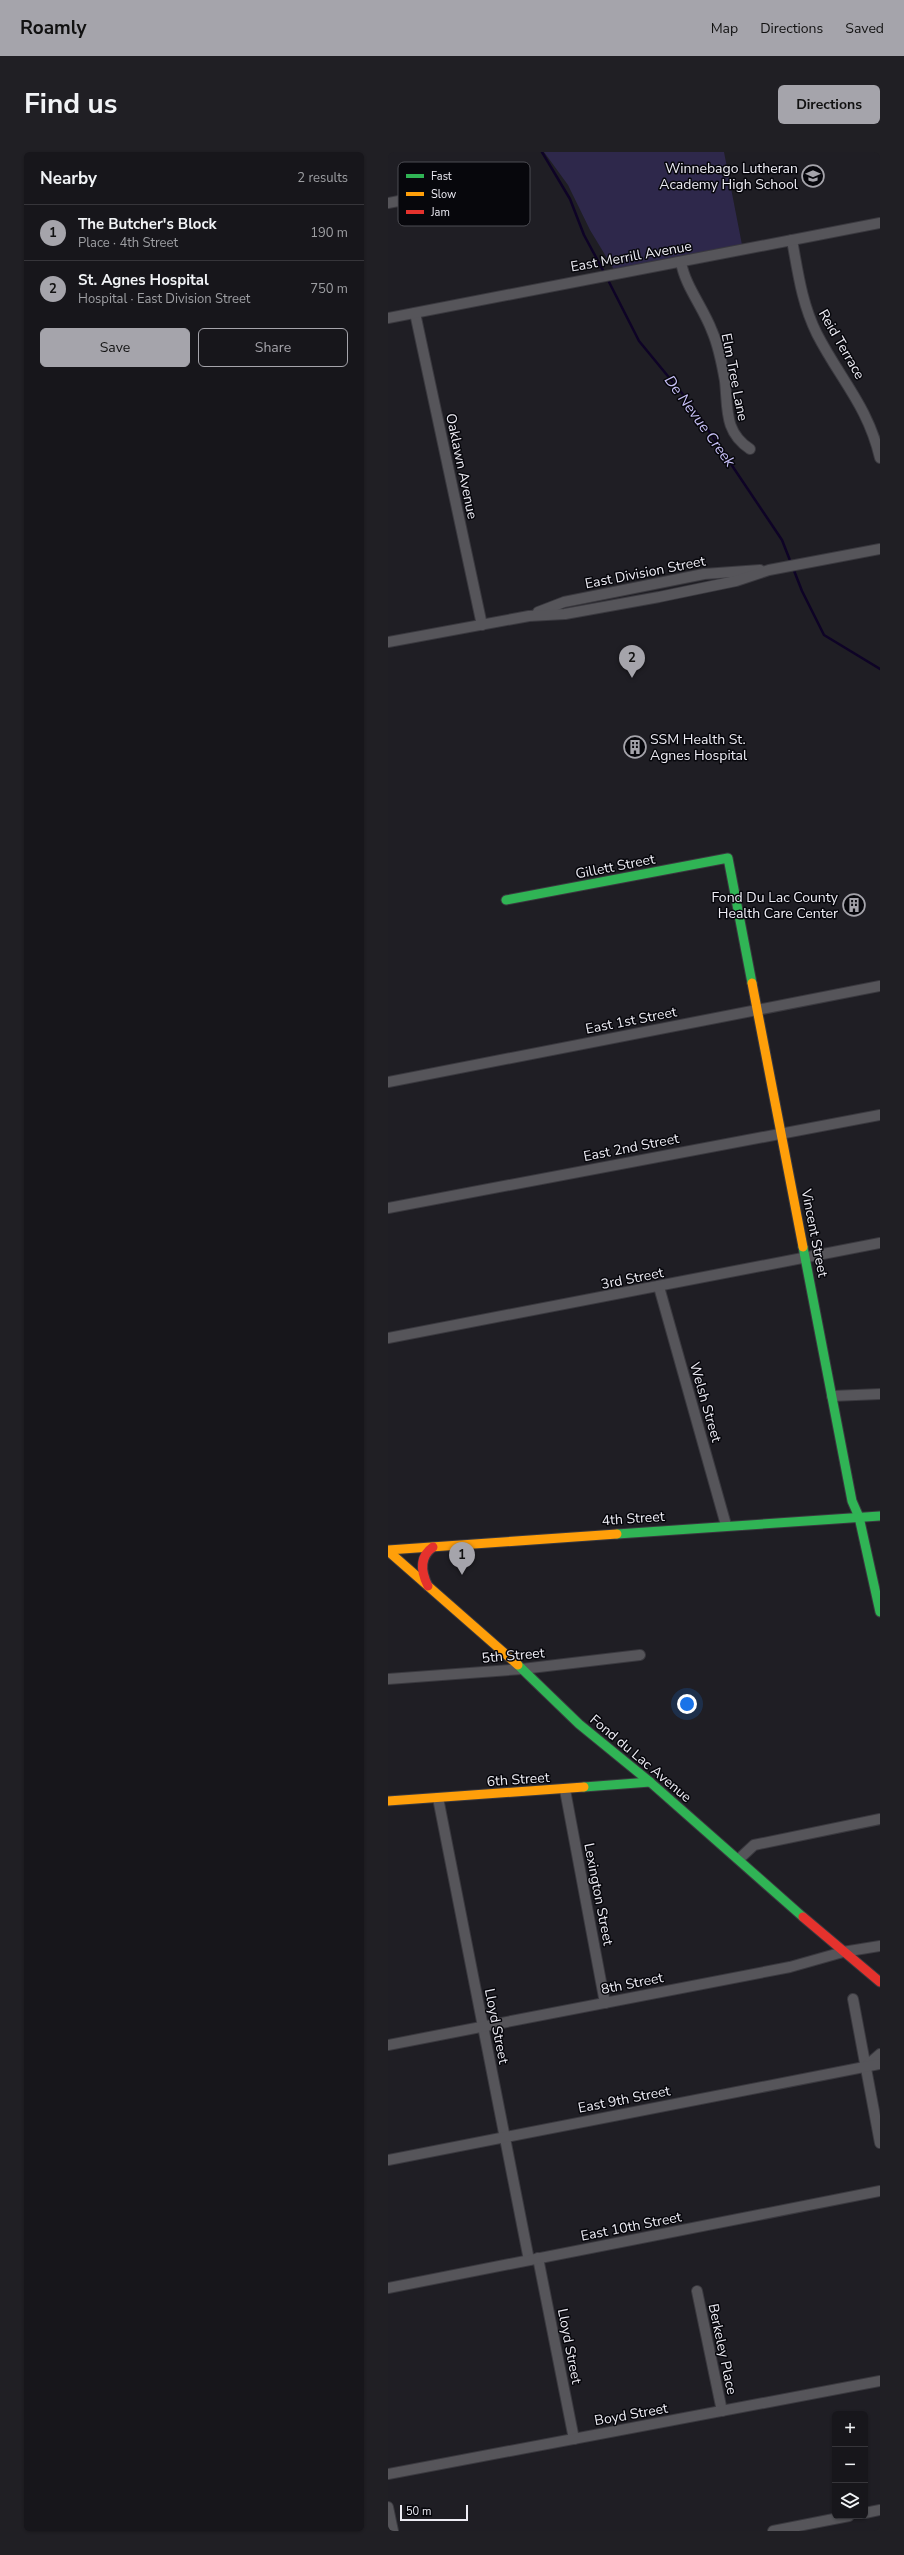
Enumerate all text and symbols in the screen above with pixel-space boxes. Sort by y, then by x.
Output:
text: Roamly [20,15,87,41]
text: Map [711,19,738,38]
text: Directions [760,19,823,38]
text: Saved [845,19,884,38]
text: Find us [24,85,118,123]
button: Directions [778,85,880,124]
place label: Winnebago Lutheran Academy High School [659,159,799,194]
legend [398,162,530,226]
school or university icon: Winnebago Lutheran Academy High School [800,163,826,189]
text: Nearby [40,167,97,190]
text: 2 results [297,169,348,187]
text: Fast [431,169,452,184]
text: Slow [431,187,456,202]
text: Jam [430,205,450,220]
text: The Butcher's Block [78,214,217,234]
text: 1 [49,224,57,242]
text: 190 m [310,224,348,242]
text: Place · 4th Street [78,234,178,252]
street label: East Merrill Avenue [569,236,693,277]
text: St. Agnes Hospital [78,270,209,290]
text: 2 [49,280,57,298]
text: 750 m [310,280,348,298]
text: Hospital · East Division Street [78,290,250,308]
street label: Reid Terrace [814,306,869,383]
button: Save [40,328,190,367]
button: Share [198,328,348,367]
street label: Elm Tree Lane [717,332,752,423]
water label: De Nevue Creek [660,371,740,471]
street label: Oaklawn Avenue [441,411,482,521]
street label: East Division Street [583,551,707,593]
pin: 2 [619,645,645,678]
place label: SSM Health St. Agnes Hospital [650,730,748,765]
building icon: SSM Health St. Agnes Hospital [622,734,648,760]
street label: Gillett Street [574,849,657,883]
place label: Fond Du Lac County Health Care Center [711,888,839,923]
building icon: Fond Du Lac County Health Care Center [841,892,867,918]
street label: East 1st Street [584,1002,678,1039]
street label: East 2nd Street [582,1129,681,1166]
street label: Vincent Street [796,1186,832,1279]
street label: 3rd Street [599,1263,665,1294]
street label: Welsh Street [685,1360,726,1445]
street label: 4th Street [601,1507,665,1530]
pin: 1 [449,1542,475,1575]
street label: 5th Street [481,1643,545,1668]
your location [677,1694,697,1714]
street label: Fond du Lac Avenue [586,1710,696,1807]
street label: 6th Street [486,1768,550,1791]
street label: Lexington Street [579,1841,618,1947]
street label: 8th Street [599,1968,665,1999]
street label: Lloyd Street [480,1987,513,2066]
street label: East 9th Street [576,2081,672,2118]
street label: East 10th Street [579,2207,683,2246]
street label: Berkeley Place [704,2302,741,2396]
street label: Lloyd Street [553,2307,586,2386]
street label: Boyd Street [593,2399,669,2430]
map controls [832,2411,868,2519]
button: + [832,2411,868,2447]
button: − [832,2447,868,2483]
button: layers [832,2483,868,2519]
scale bar [400,2503,468,2522]
text: 50 m [406,2504,431,2519]

